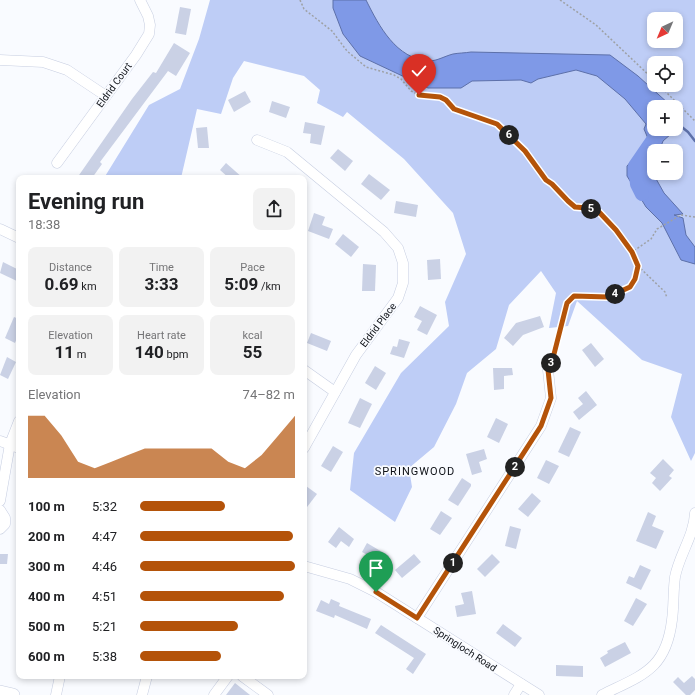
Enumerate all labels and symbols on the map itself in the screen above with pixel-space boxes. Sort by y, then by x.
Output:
north arrow [647,12,683,48]
pin [402,54,436,95]
street label: Eldrid Court [94,61,134,109]
pin: 6 [499,125,519,145]
pin: 5 [581,199,601,219]
pin: 4 [605,284,625,304]
street label: Eldrid Place [358,301,398,349]
pin: 3 [541,353,561,373]
pin: 2 [505,457,525,477]
district label: SPRINGWOOD [375,465,455,478]
pin [359,551,393,592]
pin: 1 [443,553,463,573]
street label: Springloch Road [431,625,499,673]

